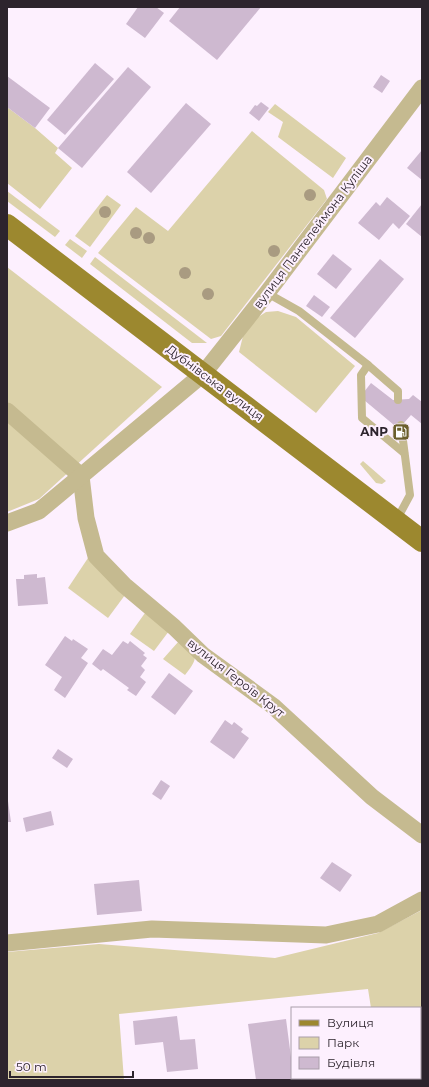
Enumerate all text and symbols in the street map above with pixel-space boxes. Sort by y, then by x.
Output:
street label: вулиця Пантелеймона Куліша [250,152,375,311]
street label: Дубнівська вулиця [164,341,267,424]
fuel station icon: ANP [391,422,411,442]
place label: ANP [359,424,388,439]
street label: вулиця Героїв Крут [185,635,288,720]
legend [291,1007,421,1079]
text: Вулиця [327,1015,374,1030]
text: Парк [327,1035,359,1050]
scale bar [10,1053,133,1079]
text: Будівля [327,1055,375,1070]
text: 50 m [16,1059,47,1074]

